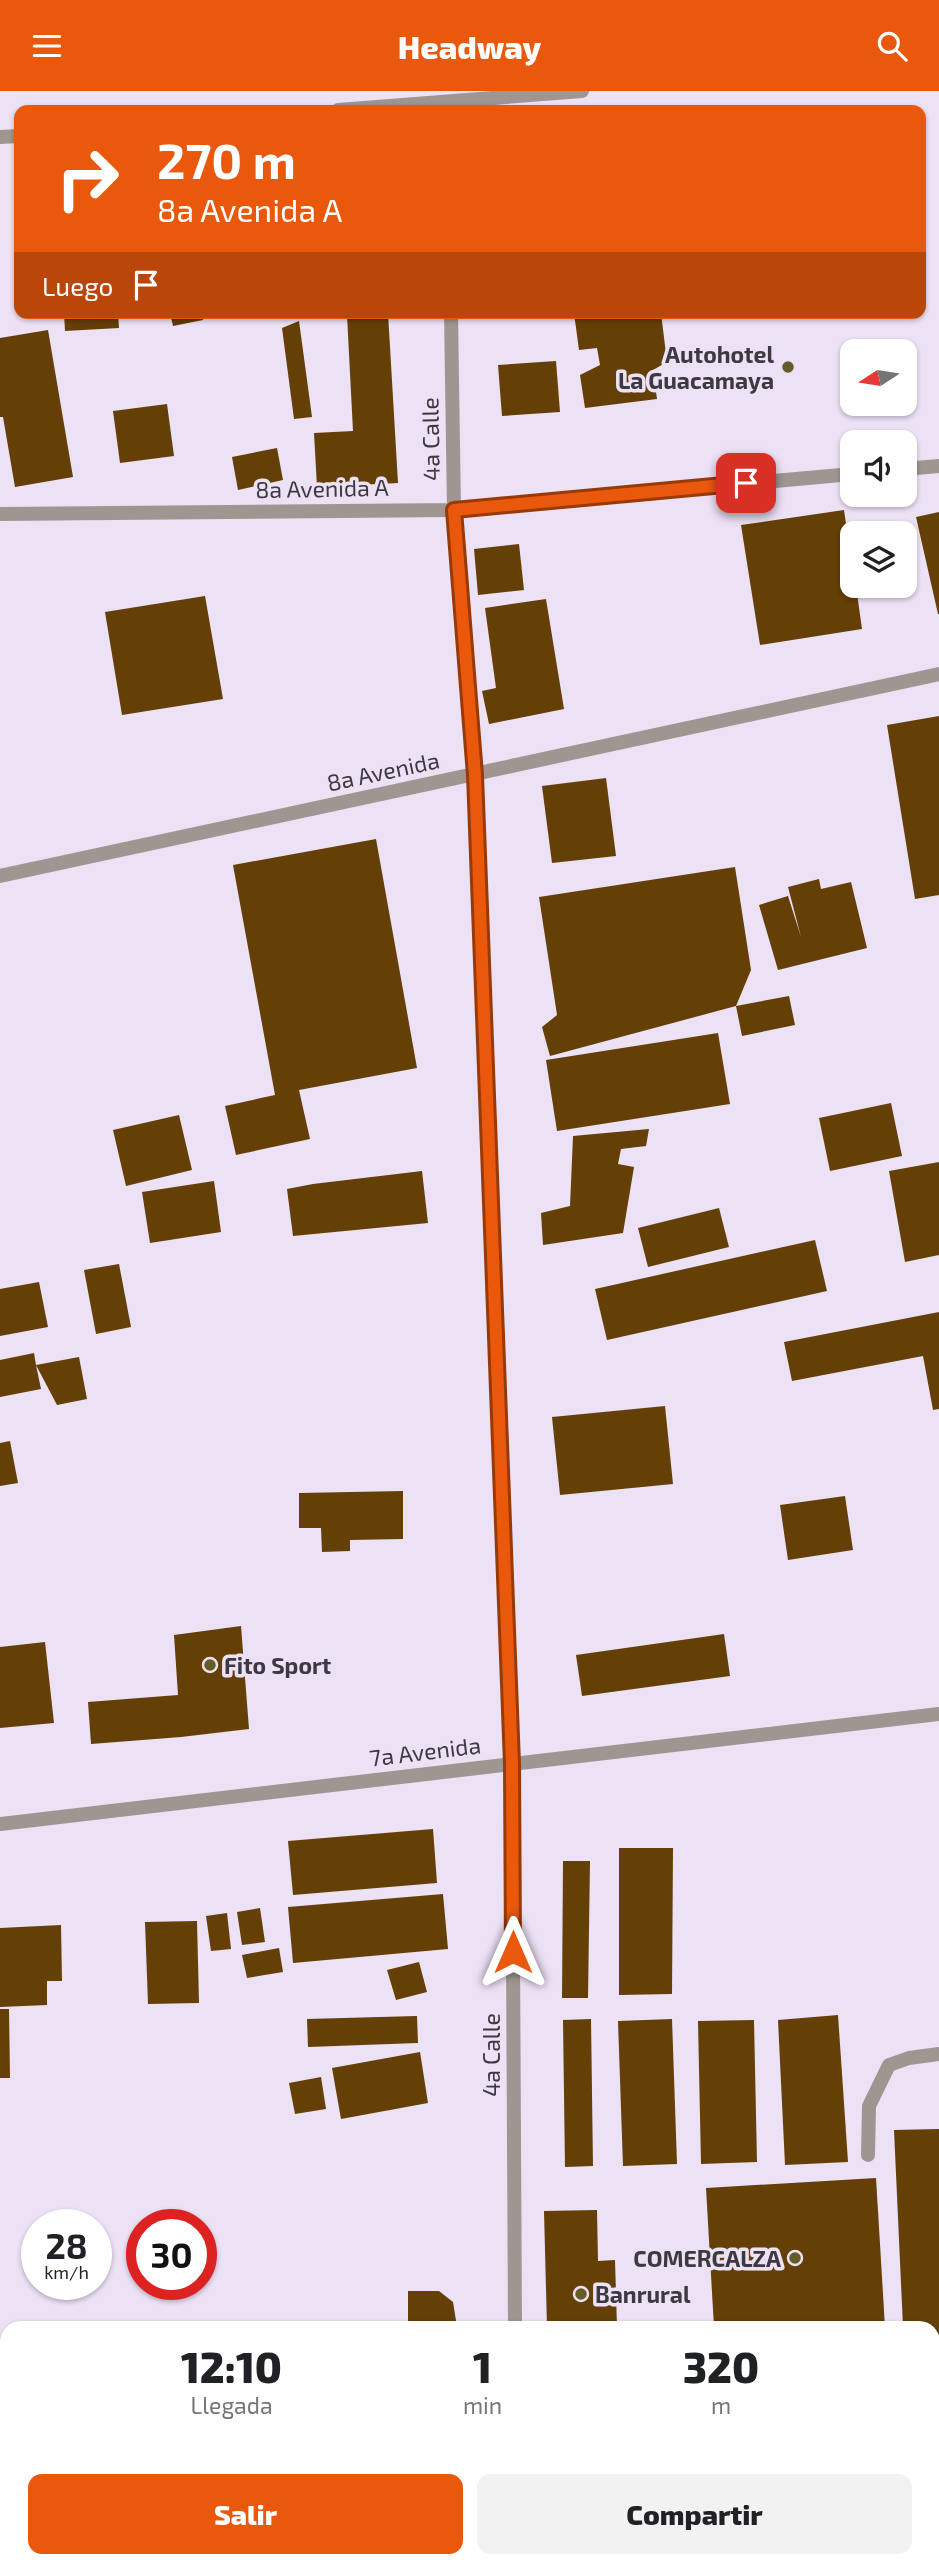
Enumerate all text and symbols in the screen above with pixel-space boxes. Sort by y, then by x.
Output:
icon: menu [28,27,66,65]
text: Headway [398,27,541,65]
icon: search [873,27,911,65]
text: 270 m [157,130,296,189]
icon: right [42,133,133,224]
text: 8a Avenida A [157,190,342,228]
icon: arrive [127,266,165,304]
text: Luego [42,270,113,301]
north arrow [840,339,917,417]
map controls [840,339,917,598]
place label: Autohotel La Guacamaya [618,340,774,394]
marker: Autohotel La Guacamaya [780,359,796,375]
street label: 4a Calle [415,397,445,481]
button: sound [840,430,917,507]
pin [716,453,776,513]
icon: arrive [727,464,765,502]
street label: 8a Avenida A [255,473,390,503]
button: layers [840,521,917,598]
street label: 8a Avenida [324,745,442,797]
place label: Fito Sport [224,1651,331,1679]
marker: Fito Sport [202,1657,218,1673]
street label: 7a Avenida [368,1730,482,1772]
position arrow [476,1915,550,1989]
street label: 4a Calle [477,2013,505,2097]
speed limit sign: 30 [126,2209,217,2300]
text: 28 [45,2224,88,2266]
place label: COMERCALZA [633,2244,781,2272]
marker: COMERCALZA [787,2250,803,2266]
text: km/h [44,2261,89,2283]
place label: Banrural [595,2280,691,2308]
marker: Banrural [573,2286,589,2302]
text: 12:10 [181,2341,282,2391]
text: 1 [473,2341,492,2391]
text: 320 [683,2341,759,2391]
text: Llegada [190,2391,273,2419]
text: min [463,2391,502,2419]
text: m [711,2391,731,2419]
button: Salir [28,2474,463,2554]
button: Compartir [477,2474,912,2554]

